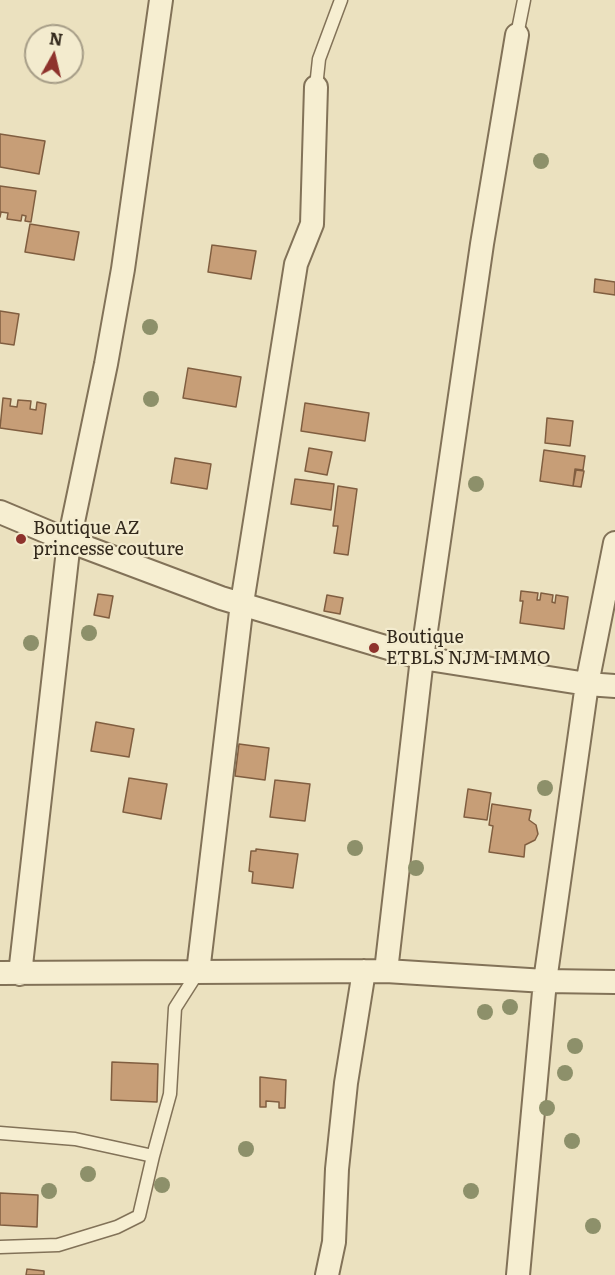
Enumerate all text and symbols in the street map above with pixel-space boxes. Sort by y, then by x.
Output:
north arrow [24,24,84,84]
text: N [48,25,65,51]
place label: Boutique AZ princesse couture [33,518,184,560]
marker: Boutique AZ princesse couture [14,532,28,546]
place label: Boutique ETBLS NJM IMMO [386,627,551,670]
marker: Boutique ETBLS NJM IMMO [367,641,381,655]

